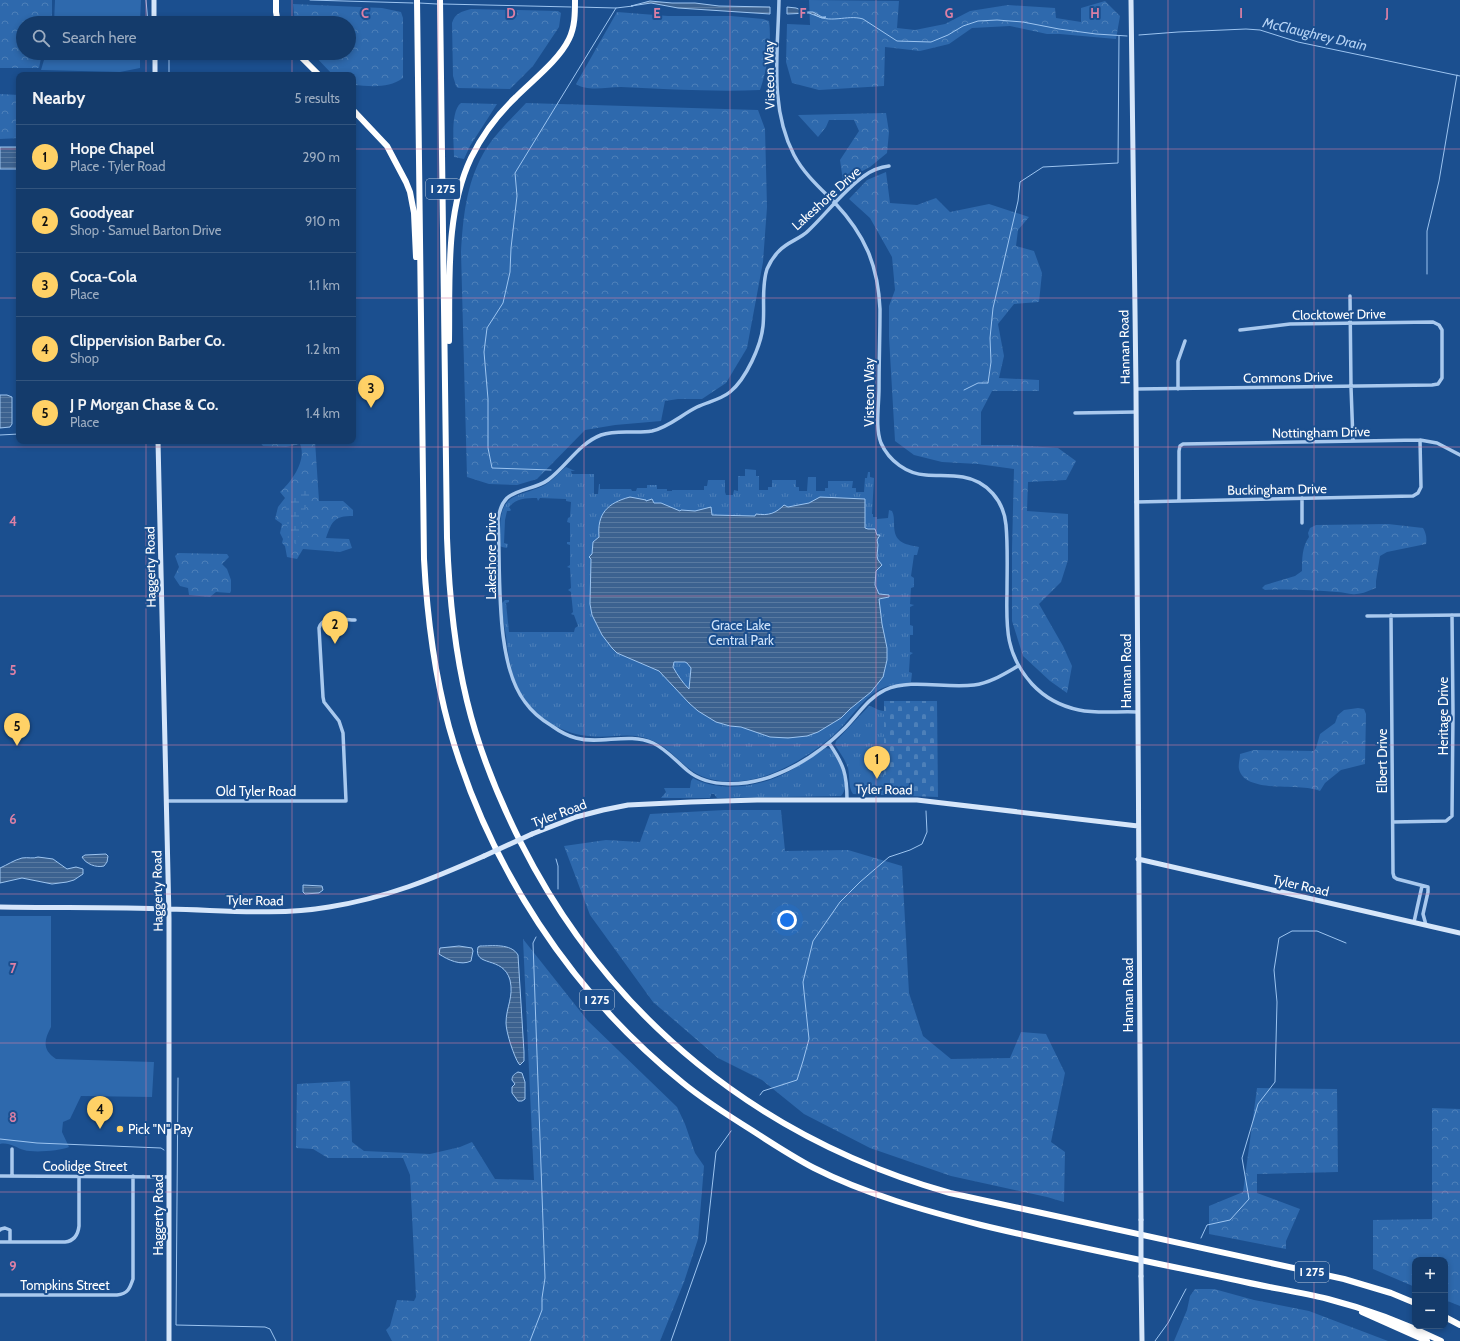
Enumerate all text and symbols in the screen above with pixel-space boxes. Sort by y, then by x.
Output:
text: C [361,5,369,21]
text: D [506,5,516,21]
text: E [653,5,661,21]
text: F [800,5,807,21]
text: G [945,5,954,21]
text: H [1090,5,1100,21]
text: I [1239,5,1243,21]
text: J [1384,5,1389,21]
water label: McClaughrey Drain [1260,13,1369,55]
search box [16,16,356,60]
icon: search [30,27,52,49]
text: Search here [62,29,137,47]
street label: Visteon Way [760,40,778,110]
text: Nearby [32,88,85,108]
text: 5 results [294,90,340,106]
text: Hope Chapel [70,140,154,158]
text: 1 [43,149,47,165]
text: 290 m [302,149,340,165]
text: Place · Tyler Road [70,158,165,174]
street label: Lakeshore Drive [788,163,864,233]
road number: I 275 [426,179,460,199]
text: Goodyear [70,204,134,222]
text: 2 [42,213,48,229]
text: 910 m [305,213,340,229]
text: Shop · Samuel Barton Drive [70,222,222,238]
text: Coca-Cola [70,268,137,286]
text: 3 [41,277,49,293]
text: 1.1 km [309,277,340,293]
text: Place [70,286,99,302]
street label: Clocktower Drive [1292,305,1386,323]
street label: Hannan Road [1115,310,1133,384]
text: Clippervision Barber Co. [70,332,225,350]
text: 4 [41,341,49,357]
text: 1.2 km [306,341,340,357]
text: Shop [70,350,99,366]
street label: Visteon Way [861,357,877,427]
street label: Commons Drive [1243,368,1333,386]
pin: 3 [358,375,384,408]
text: J P Morgan Chase & Co. [70,396,218,414]
text: 5 [42,405,48,421]
text: 1.4 km [305,405,340,421]
text: Place [70,414,99,430]
street label: Nottingham Drive [1272,423,1371,441]
street label: Buckingham Drive [1227,480,1327,498]
street label: Lakeshore Drive [483,512,499,600]
text: 4 [9,513,17,529]
street label: Haggerty Road [141,526,159,608]
pin: 2 [322,611,348,644]
park label: Grace Lake Central Park [708,617,774,648]
street label: Hannan Road [1118,634,1134,708]
text: 5 [10,662,17,678]
street label: Heritage Drive [1435,676,1451,755]
pin: 5 [4,713,30,746]
street label: Elbert Drive [1374,728,1390,793]
pin: 1 [864,746,890,779]
street label: Tyler Road [855,781,913,797]
street label: Old Tyler Road [216,783,296,799]
street label: Tyler Road [529,796,589,830]
text: 6 [9,811,17,827]
street label: Haggerty Road [148,850,166,932]
street label: Tyler Road [1271,871,1331,899]
street label: Tyler Road [226,892,284,908]
your location [777,910,797,930]
street label: Hannan Road [1120,958,1136,1032]
text: 7 [10,960,17,976]
road number: I 275 [580,990,614,1010]
pin: 4 [87,1096,113,1129]
text: 8 [9,1109,17,1125]
place label: Pick "N" Pay [128,1121,193,1137]
marker: Pick "N" Pay [115,1124,125,1134]
street label: Coolidge Street [43,1158,128,1174]
street label: Haggerty Road [150,1174,166,1256]
map controls [1412,1257,1448,1329]
button: + [1412,1257,1448,1293]
text: 9 [9,1258,17,1274]
road number: I 275 [1295,1262,1329,1282]
street label: Tompkins Street [20,1277,110,1293]
button: − [1412,1293,1448,1329]

